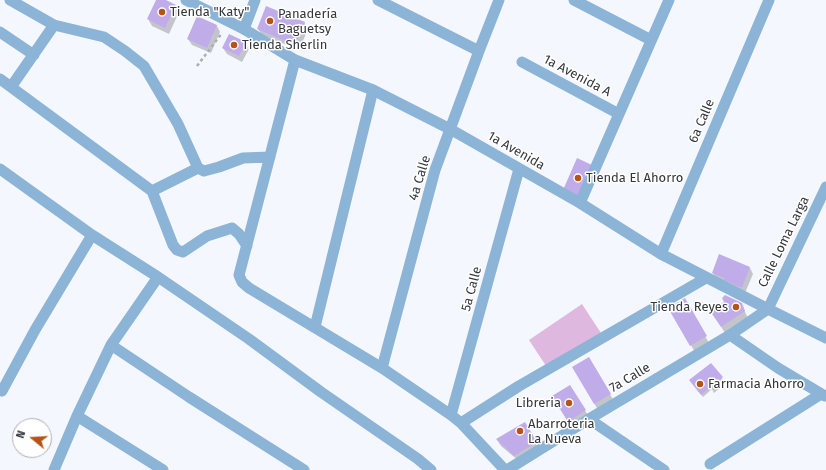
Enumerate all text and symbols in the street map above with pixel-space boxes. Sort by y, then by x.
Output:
place label: Tienda "Katy" [170,4,249,20]
place label: Panadería Baguetsy [278,6,337,37]
marker: Tienda "Katy" [157,7,167,17]
marker: Panadería Baguetsy [265,16,275,26]
place label: Tienda Sherlin [242,37,327,53]
marker: Tienda Sherlin [229,40,239,50]
street label: 1a Avenida A [541,52,613,100]
street label: 6a Calle [686,97,718,145]
street label: 1a Avenida [485,128,547,174]
street label: 4a Calle [406,154,434,202]
place label: Tienda El Ahorro [586,170,683,186]
marker: Tienda El Ahorro [573,173,583,183]
street label: Calle Loma Larga [755,194,813,290]
street label: 5a Calle [459,265,485,313]
place label: Tienda Reyes [650,299,728,315]
marker: Tienda Reyes [731,302,741,312]
street label: 7a Calle [607,360,653,396]
place label: Farmacia Ahorro [708,376,804,392]
marker: Farmacia Ahorro [695,379,705,389]
place label: Libreria [516,395,561,411]
marker: Libreria [564,398,574,408]
place label: Abarroteria La Nueva [528,416,595,447]
north arrow [12,418,52,458]
marker: Abarroteria La Nueva [515,426,525,436]
text: N [14,429,28,440]

